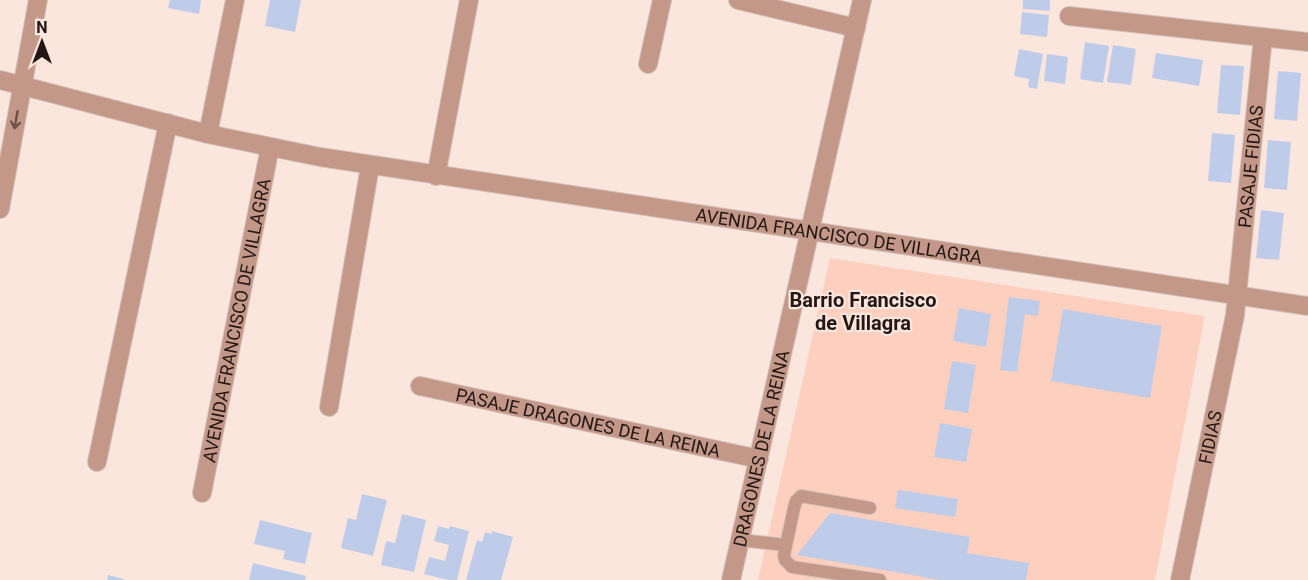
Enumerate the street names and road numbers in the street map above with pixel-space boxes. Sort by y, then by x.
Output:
street label: PASAJE FIDIAS [1233,104,1267,229]
street label: AVENIDA FRANCISCO DE VILLAGRA [198,176,274,464]
street label: AVENIDA FRANCISCO DE VILLAGRA [694,203,984,267]
street label: DRAGONES DE LA REINA [728,348,793,549]
street label: PASAJE DRAGONES DE LA REINA [454,384,723,461]
street label: FIDIAS [1194,408,1226,466]

